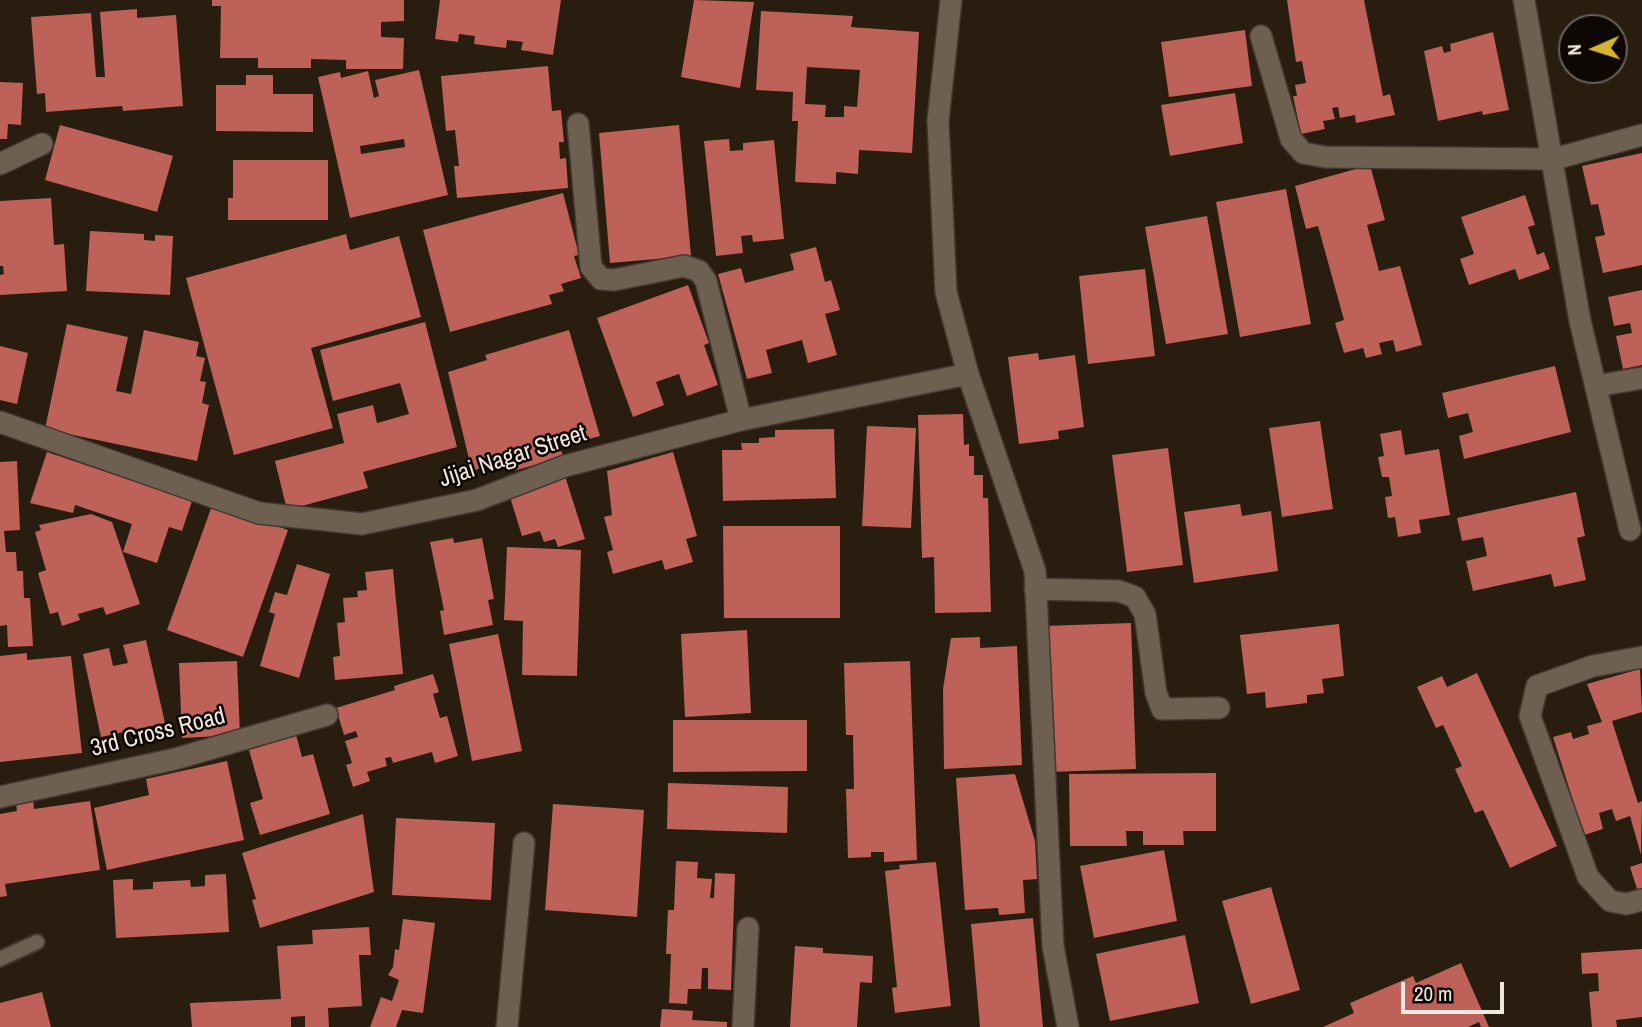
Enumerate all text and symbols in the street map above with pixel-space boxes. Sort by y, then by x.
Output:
north arrow [1558,14,1628,84]
text: N [1561,44,1587,56]
street label: Jijai Nagar Street [436,420,590,494]
street label: 3rd Cross Road [88,702,228,764]
scale bar [1404,968,1507,1012]
text: 20 m [1414,979,1452,1008]

